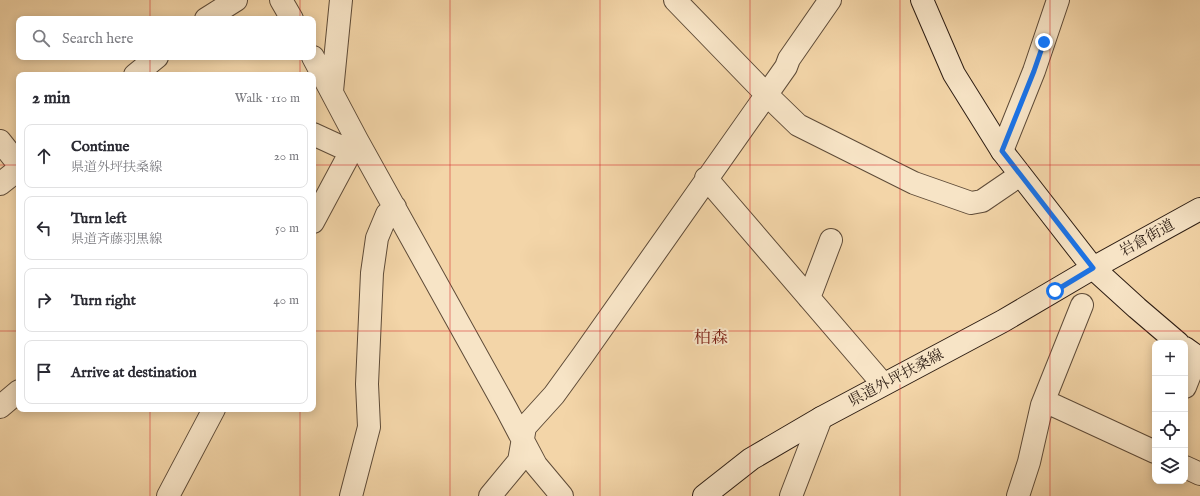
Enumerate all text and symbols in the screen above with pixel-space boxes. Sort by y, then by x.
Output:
search box [16,16,316,60]
icon: search [30,27,52,49]
text: Search here [62,29,133,48]
route end [1035,33,1053,51]
text: 2 min [32,88,70,109]
text: Walk · 110 m [235,90,300,107]
text: Continue [71,137,129,156]
icon: ahead [33,145,55,167]
text: 20 m [274,148,299,165]
text: 県道外坪扶桑線 [71,159,162,176]
text: Turn left [71,209,127,228]
street label: 岩倉街道 [1116,215,1178,261]
icon: left [33,217,55,239]
text: 50 m [275,220,299,237]
text: 県道斉藤羽黒線 [71,231,162,248]
route start [1046,282,1064,300]
icon: right [33,289,55,311]
text: Turn right [71,291,136,310]
text: 40 m [273,292,299,309]
district label: 柏森 [694,328,728,349]
map controls [1152,340,1188,484]
button: + [1152,340,1188,376]
street label: 県道外坪扶桑線 [845,345,947,411]
icon: arrive [33,361,55,383]
text: Arrive at destination [71,363,197,382]
button: − [1152,376,1188,412]
button: locate [1152,412,1188,448]
button: layers [1152,448,1188,484]

